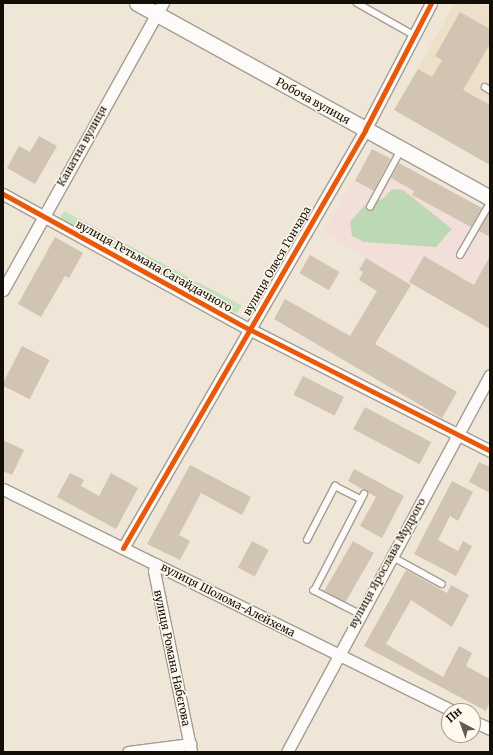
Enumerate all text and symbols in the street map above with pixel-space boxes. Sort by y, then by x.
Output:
street label: Робоча вулиця [274,75,352,127]
street label: Канатна вулиця [54,103,110,189]
street label: вулиця Олеся Гончара [240,204,314,318]
street label: вулиця Гетьмана Сагайдачного [74,217,234,315]
street label: вулиця Ярослава Мудрого [346,496,428,630]
street label: вулиця Шолома-Алейхема [159,560,297,640]
street label: вулиця Романа Набєгова [151,589,193,727]
north arrow [441,703,481,743]
text: Пн [443,704,465,725]

